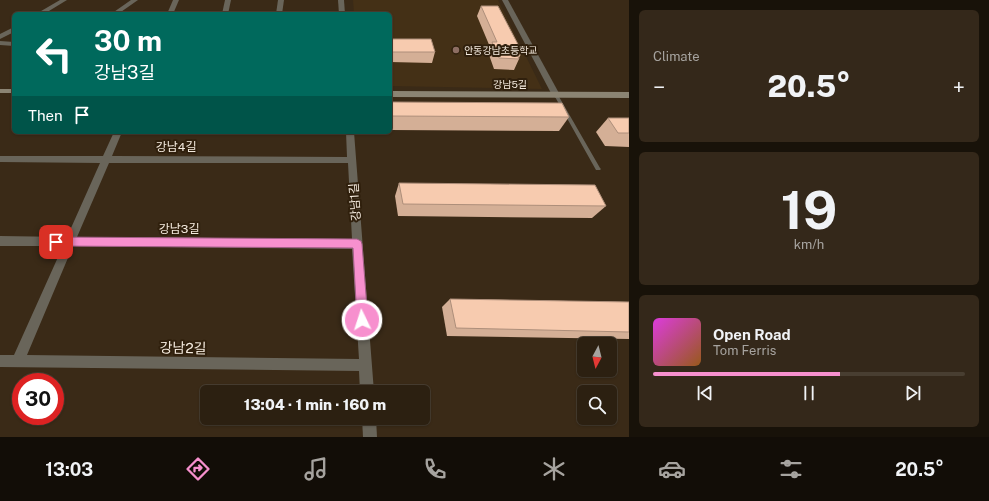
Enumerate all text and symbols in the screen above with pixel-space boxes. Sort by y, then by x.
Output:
text: 30 m [94,24,162,57]
icon: left [28,28,80,80]
place label: 안동강남초등학교 [464,44,538,56]
marker: 안동강남초등학교 [451,45,461,55]
text: Climate [653,49,700,64]
text: 강남3길 [94,62,155,83]
text: 20.5° [767,68,851,104]
text: − [653,74,665,100]
text: + [953,74,965,100]
street label: 강남5길 [493,78,527,90]
icon: arrive [71,104,93,126]
text: Then [28,107,63,124]
street label: 강남4길 [156,140,196,154]
text: 19 [781,180,837,241]
street label: 강남1길 [347,183,363,221]
street label: 강남3길 [159,222,199,236]
pin [39,225,73,259]
icon: arrive [45,231,67,253]
text: km/h [794,237,824,252]
position arrow [341,299,383,341]
text: Open Road [713,326,791,343]
north arrow [577,337,617,377]
map controls [577,337,617,425]
street label: 강남2길 [159,340,207,356]
text: Tom Ferris [713,343,776,358]
speed limit sign: 30 [12,373,64,425]
icon: previous [694,382,716,404]
icon: pause [798,382,820,404]
icon: next [902,382,924,404]
button: search [577,385,617,425]
text: 13:04 · 1 min · 160 m [244,396,386,413]
icon: directions [184,455,212,483]
icon: music [302,455,330,483]
icon: phone [421,455,449,483]
icon: climate [540,455,568,483]
icon: car [658,455,686,483]
icon: filters [777,455,805,483]
text: 13:03 [45,459,93,480]
text: 20.5° [895,459,944,480]

